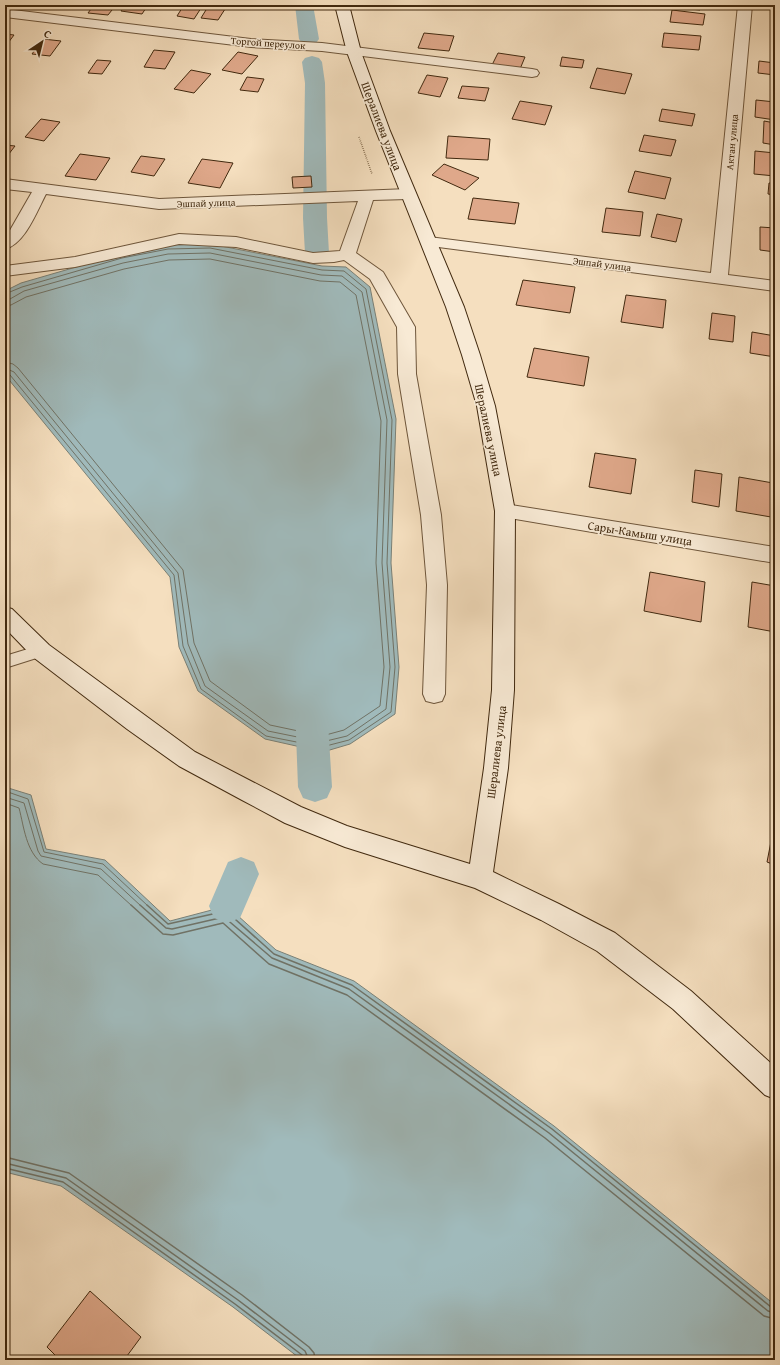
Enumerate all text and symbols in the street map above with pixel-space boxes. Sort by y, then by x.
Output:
north arrow [22,22,62,62]
text: С [41,25,55,42]
street label: Торгой переулок [230,33,307,53]
street label: Шералиева улица [357,79,407,173]
street label: Актан улица [722,113,742,170]
street label: Эшпай улица [176,194,236,212]
street label: Эшпай улица [572,253,632,275]
street label: Шералиева улица [471,382,507,478]
street label: Сары-Камыш улица [587,516,694,550]
street label: Шералиева улица [482,704,510,800]

